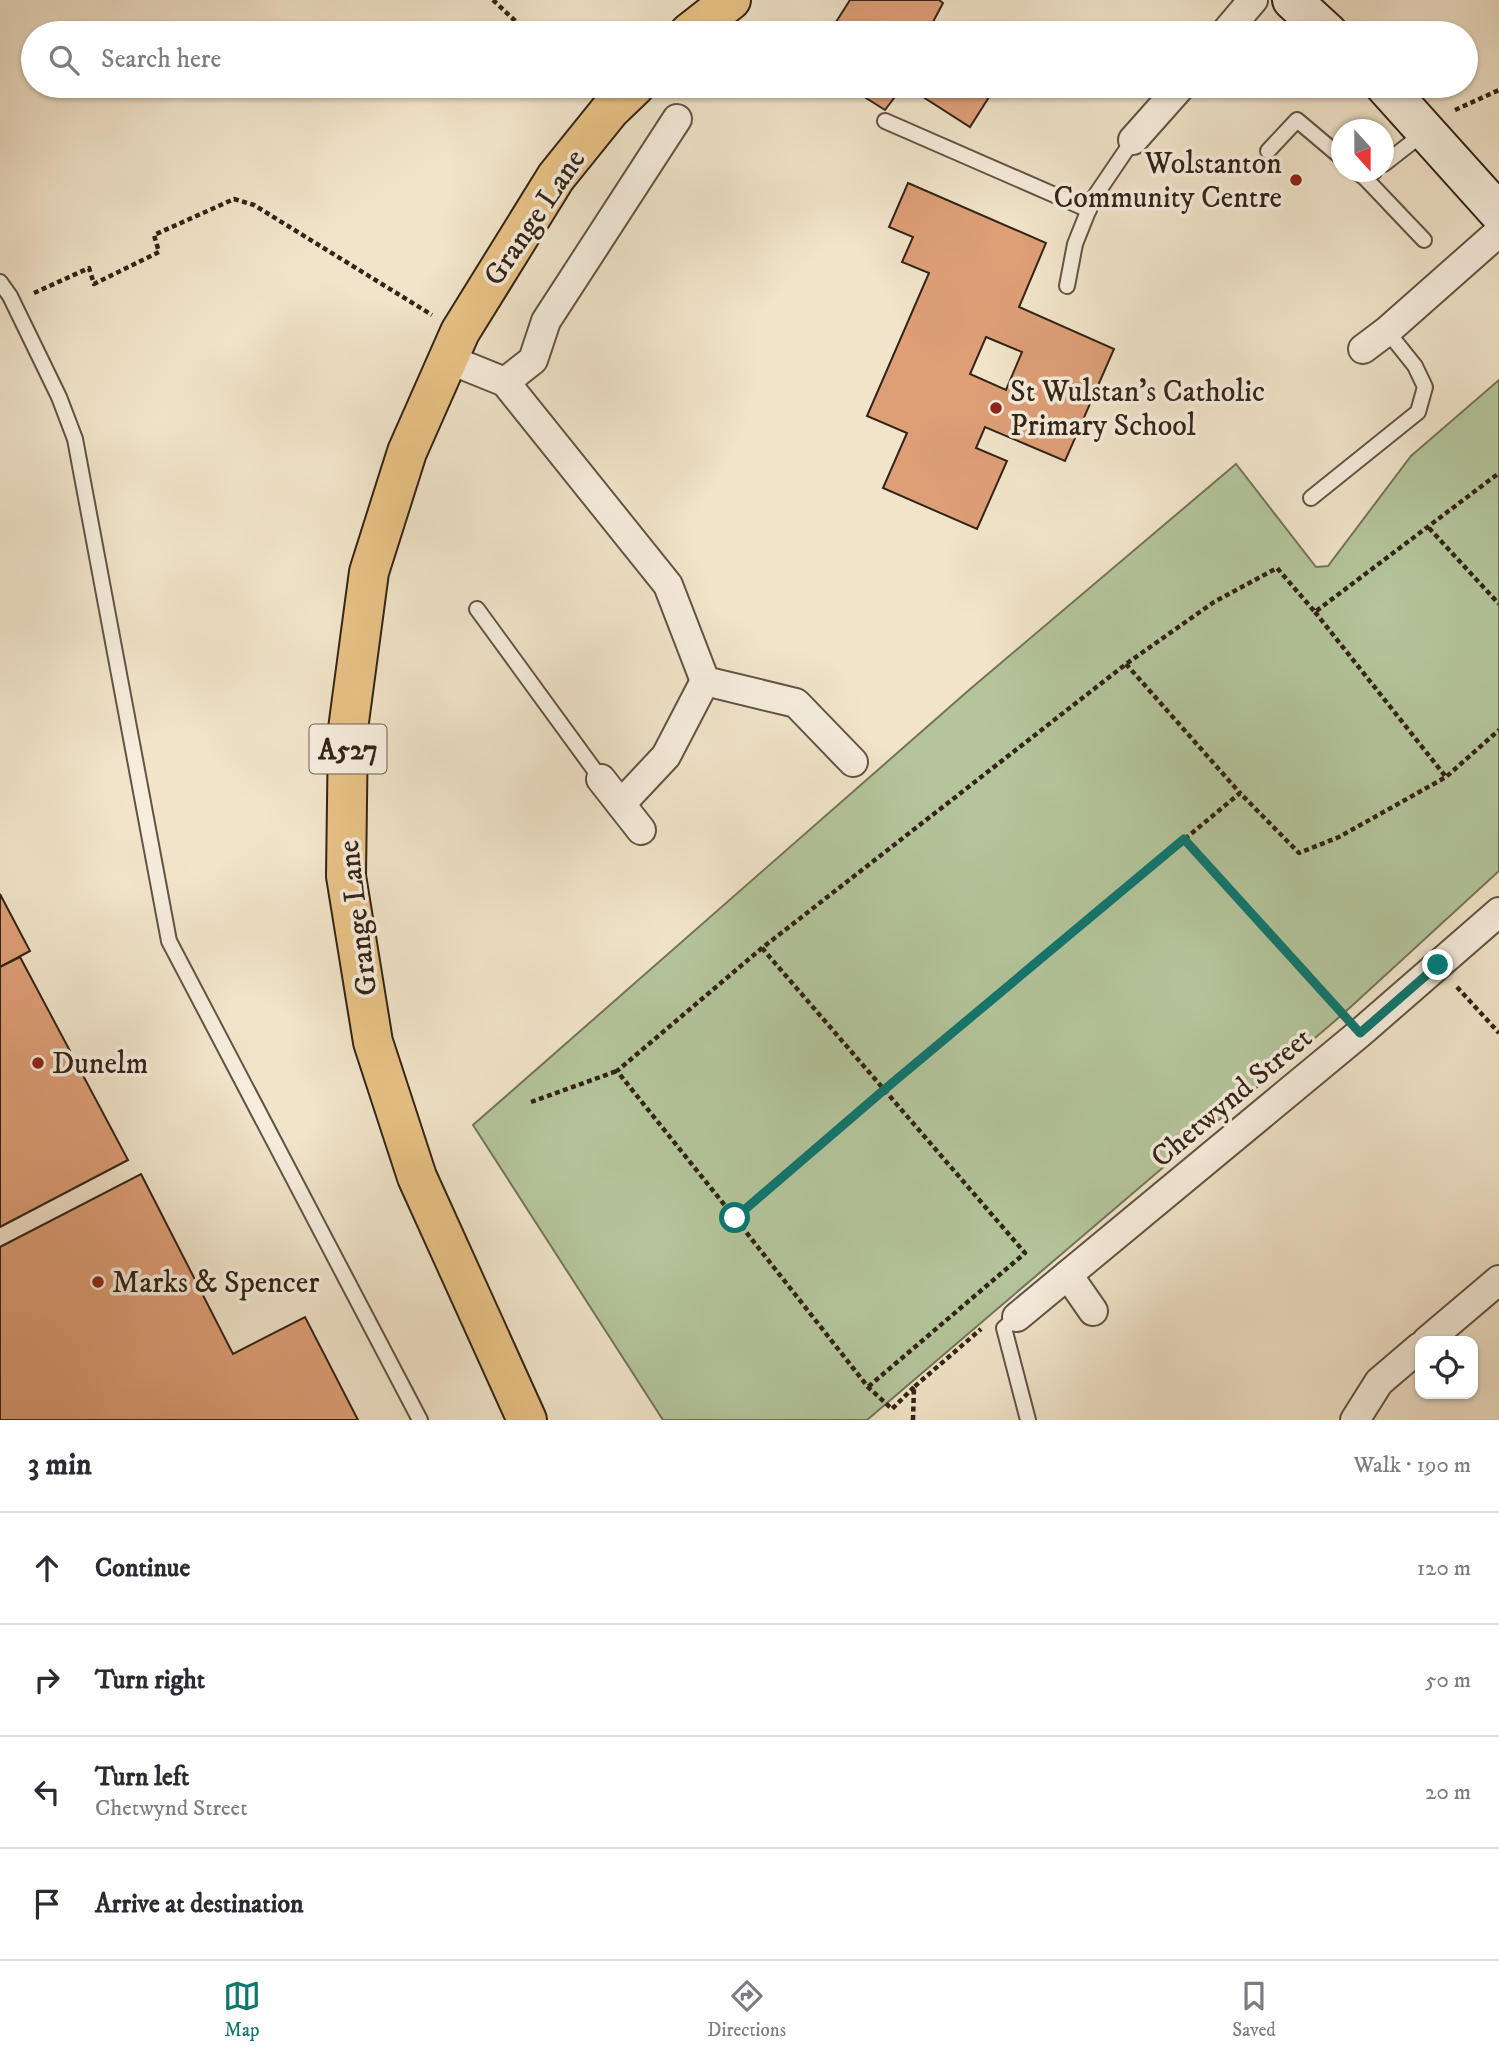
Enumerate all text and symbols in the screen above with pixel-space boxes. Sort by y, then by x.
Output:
search box [21,21,1478,98]
icon: search [45,41,83,79]
text: Search here [101,43,221,76]
north arrow [1331,119,1394,182]
street label: Grange Lane [476,143,594,293]
place label: Wolstanton Community Centre [1053,146,1282,217]
marker: Wolstanton Community Centre [1288,172,1304,188]
place label: St Wulstan's Catholic Primary School [1010,374,1265,445]
marker: St Wulstan's Catholic Primary School [988,400,1004,416]
road number: A527 [310,724,386,774]
street label: Grange Lane [331,838,386,998]
route end [1422,949,1453,980]
street label: Chetwynd Street [1144,1020,1320,1176]
place label: Dunelm [52,1046,148,1083]
marker: Dunelm [30,1055,46,1071]
route start [719,1202,750,1233]
place label: Marks & Spencer [112,1265,319,1302]
marker: Marks & Spencer [90,1274,106,1290]
map controls [1415,1336,1478,1399]
button: locate [1415,1336,1478,1399]
text: 3 min [28,1447,92,1484]
text: Walk · 190 m [1353,1451,1471,1480]
icon: ahead [28,1549,66,1587]
text: Continue [95,1552,190,1585]
text: 120 m [1417,1554,1471,1583]
icon: right [28,1661,66,1699]
text: Turn right [95,1664,205,1697]
text: 50 m [1425,1666,1471,1695]
text: Turn left [95,1761,189,1794]
icon: left [28,1773,66,1811]
text: 20 m [1425,1778,1471,1807]
text: Chetwynd Street [95,1794,248,1823]
icon: arrive [28,1885,66,1923]
text: Arrive at destination [95,1888,304,1921]
tab: Map [223,1977,261,2042]
tab: Directions [707,1977,786,2042]
tab: Saved [1232,1977,1276,2042]

